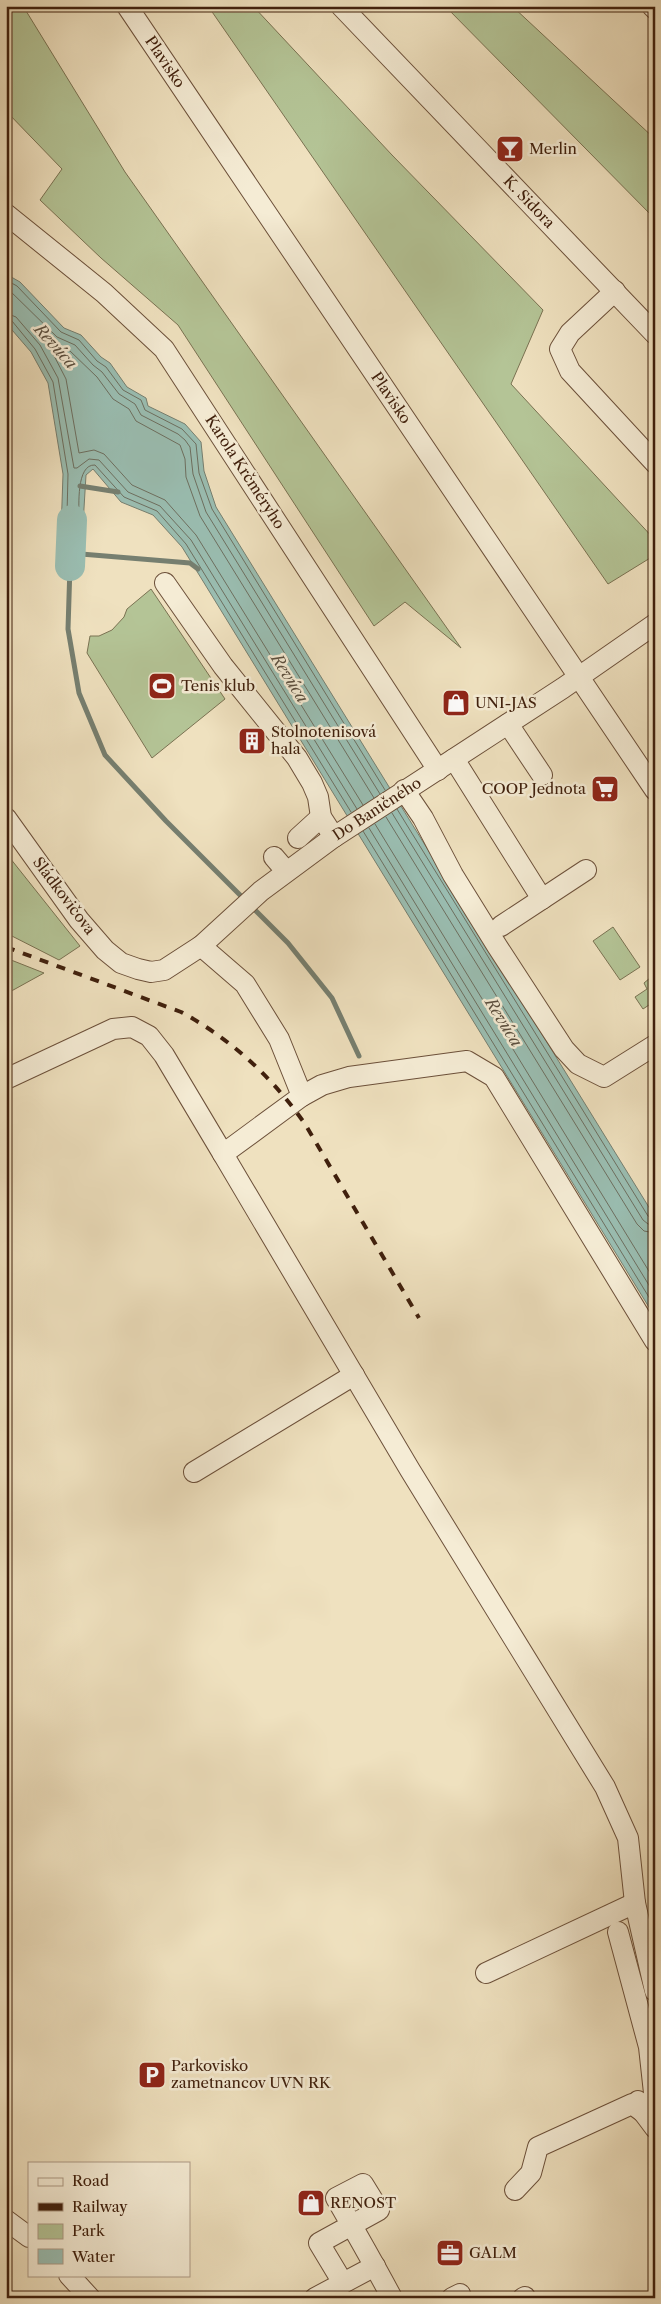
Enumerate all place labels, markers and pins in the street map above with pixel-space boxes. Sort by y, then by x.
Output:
bar icon: Merlin [495,134,525,164]
place label: Merlin [529,139,578,158]
sports icon: Tenis klub [147,671,177,701]
place label: Tenis klub [181,676,255,695]
shop icon: UNI-JAS [441,688,471,718]
place label: UNI-JAS [475,693,537,712]
place label: Stolnotenisová hala [271,722,376,758]
building icon: Stolnotenisová hala [237,726,267,756]
supermarket icon: COOP Jednota [590,774,620,804]
place label: COOP Jednota [482,779,586,798]
place label: Parkovisko zametnancov UVN RK [171,2056,332,2092]
parking icon: Parkovisko zametnancov UVN RK [137,2060,167,2090]
shop icon: RENOST [296,2188,326,2218]
place label: RENOST [330,2193,397,2212]
office icon: GALM [435,2238,465,2268]
place label: GALM [469,2243,517,2262]

